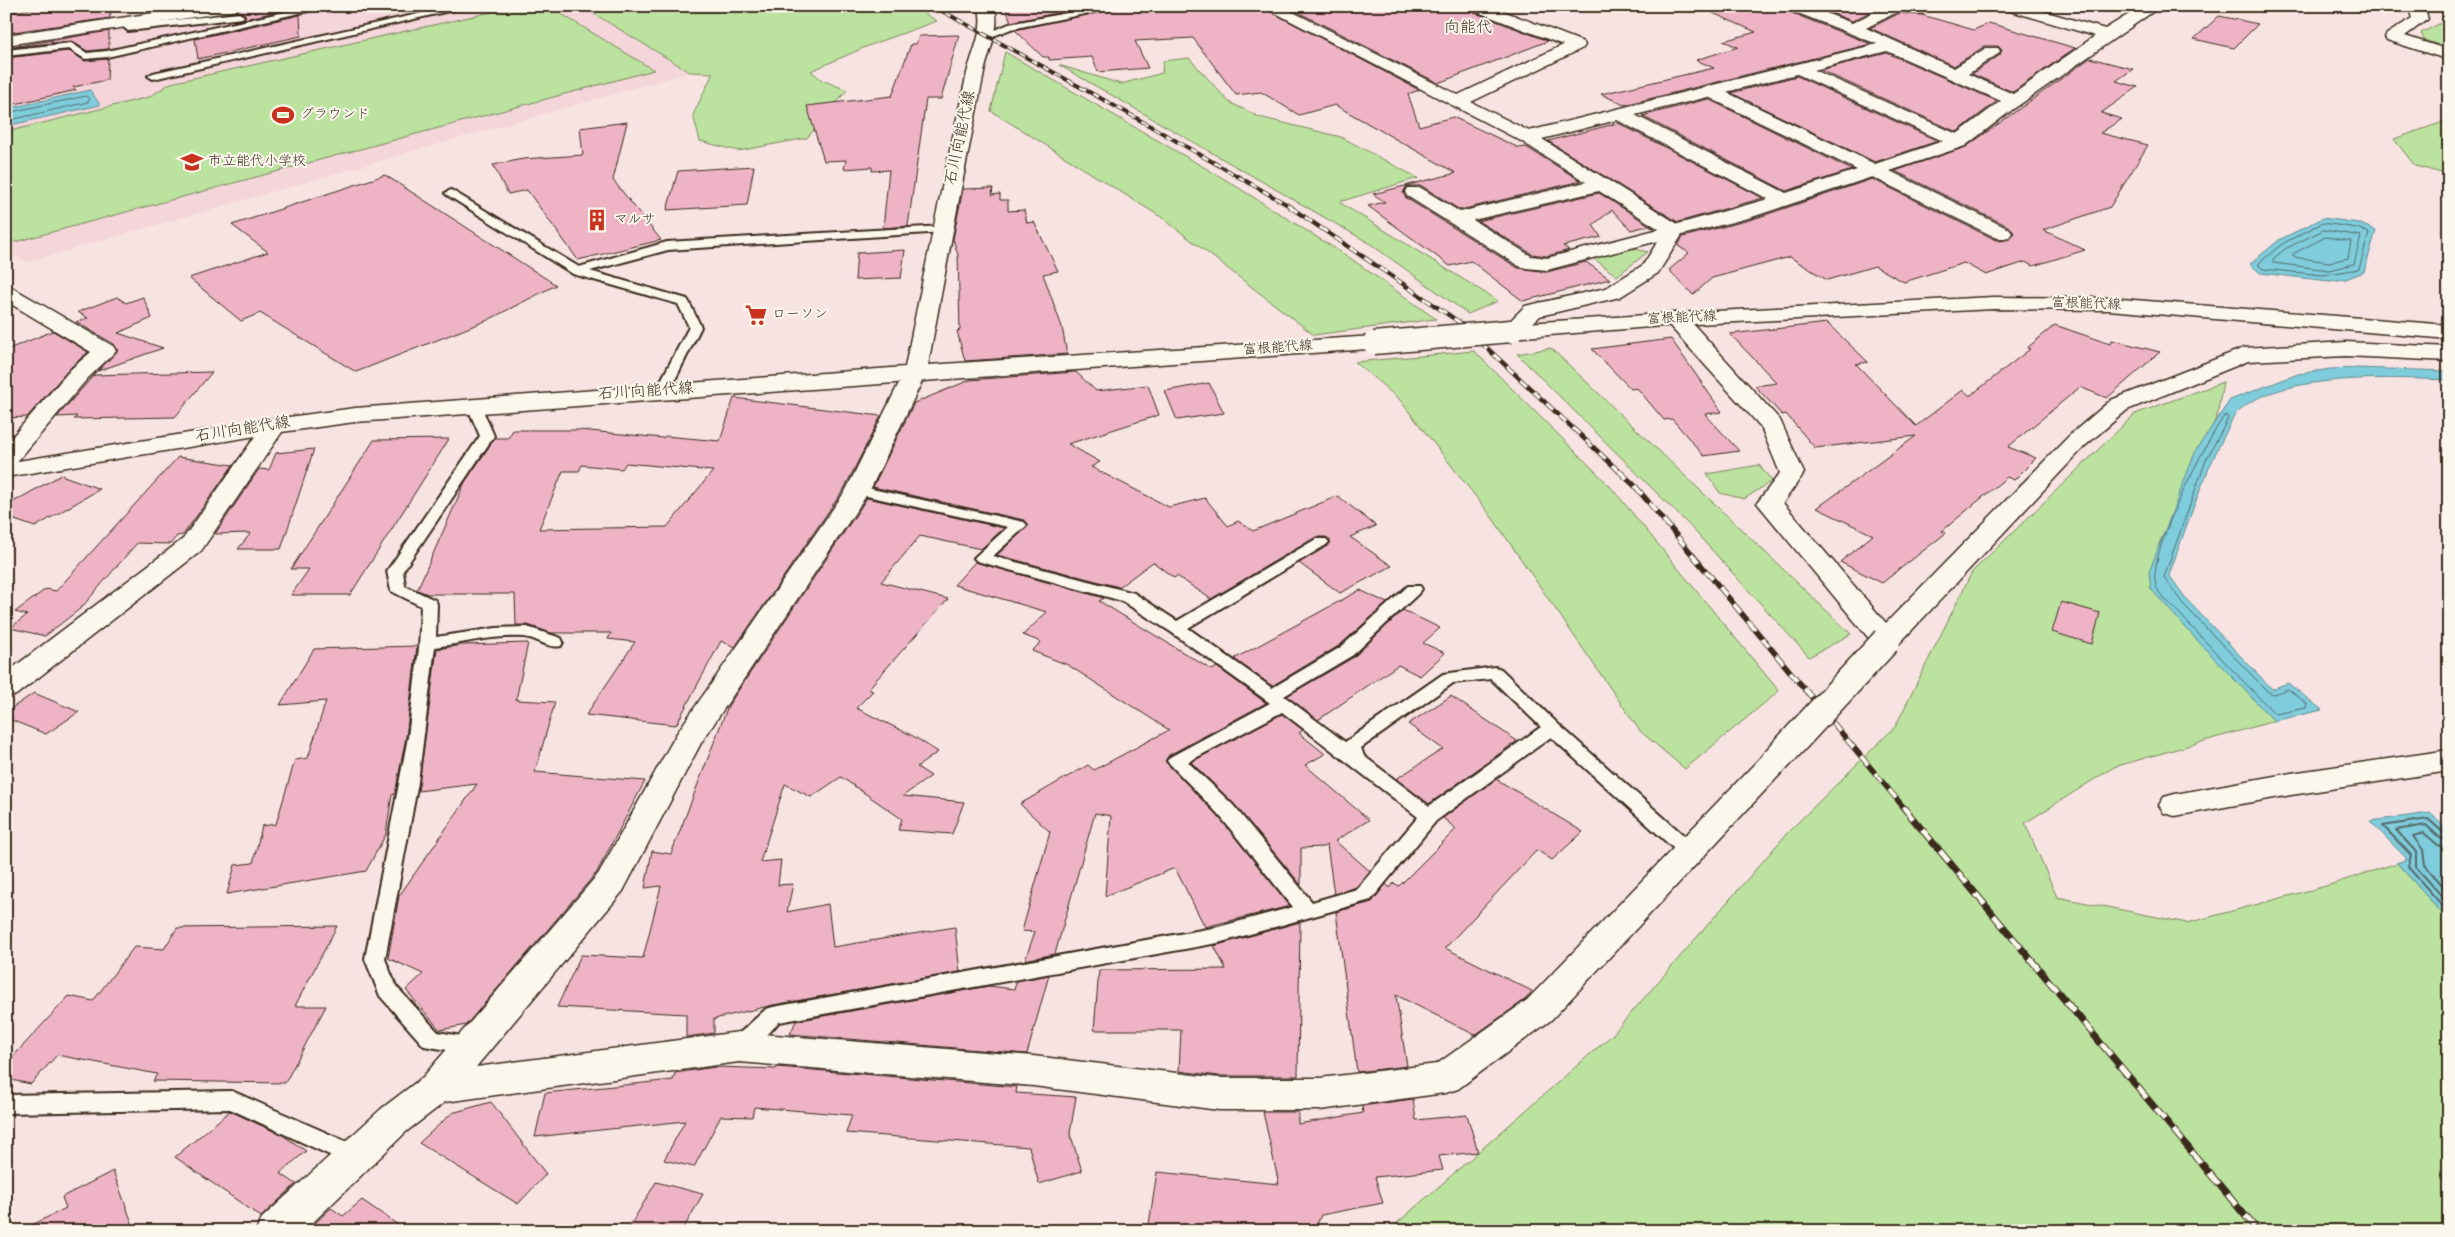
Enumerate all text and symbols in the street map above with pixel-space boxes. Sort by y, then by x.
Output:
district label: 向能代 [1444,19,1492,39]
street label: 石川向能代線 [941,89,981,187]
sports icon: グラウンド [270,102,296,128]
place label: グラウンド [300,107,370,124]
school or university icon: 市立能代小学校 [179,149,205,175]
place label: 市立能代小学校 [208,153,306,171]
building icon: マルサ [584,207,610,233]
place label: マルサ [614,212,656,229]
street label: 富根能代線 [2051,294,2121,315]
supermarket icon: ローソン [743,302,769,328]
place label: ローソン [772,307,828,324]
street label: 富根能代線 [1647,308,1717,329]
street label: 富根能代線 [1242,337,1314,360]
street label: 石川向能代線 [597,378,695,406]
street label: 石川向能代線 [194,412,292,448]

